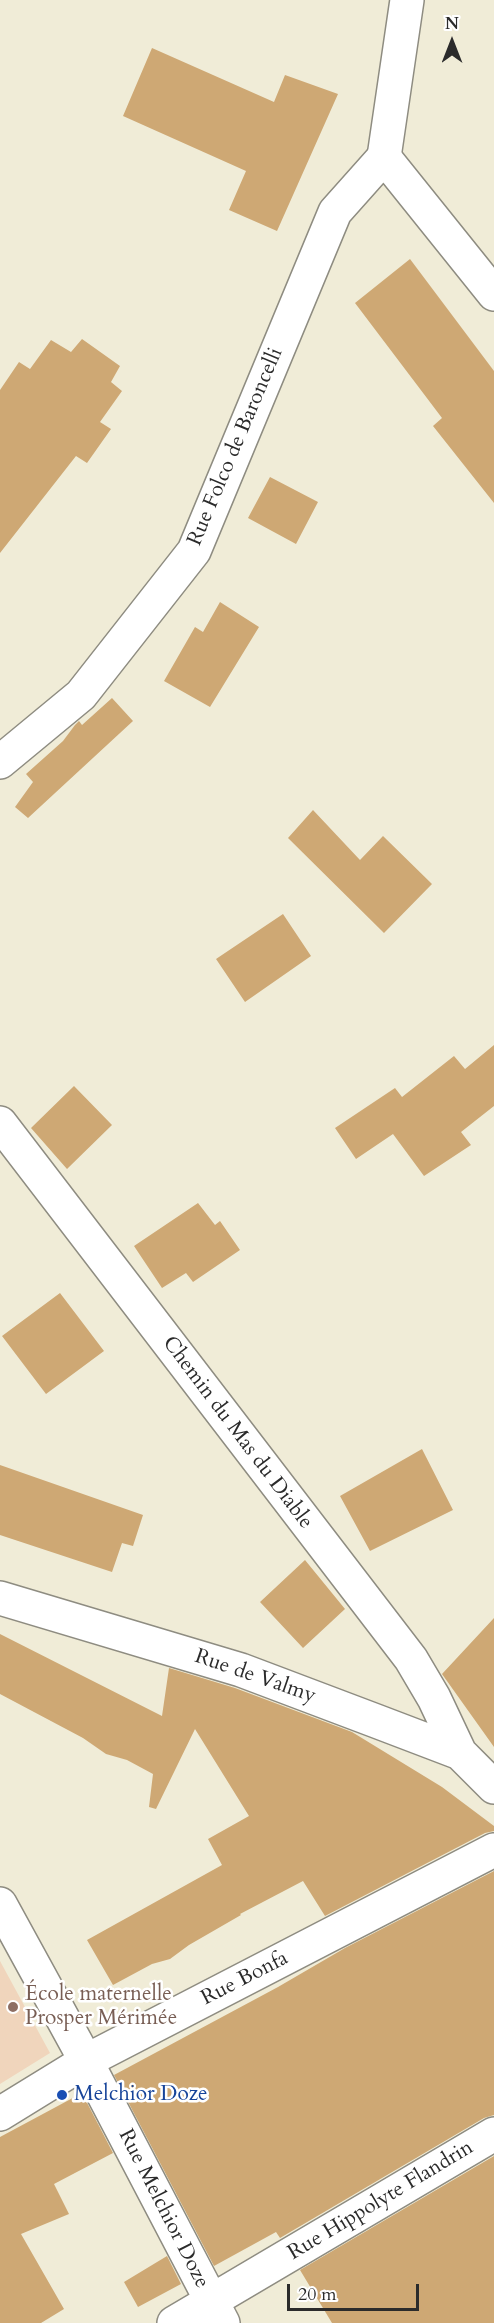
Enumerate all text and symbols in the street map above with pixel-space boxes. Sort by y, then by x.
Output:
north arrow [422,12,482,72]
text: N [445,13,459,35]
street label: Rue Folco de Baroncelli [183,344,289,550]
street label: Chemin du Mas du Diable [156,1332,318,1534]
street label: Rue de Valmy [191,1645,319,1709]
street label: Rue Bonfa [197,1946,293,2012]
place label: École maternelle Prosper Mérimée [25,1982,177,2032]
marker: École maternelle Prosper Mérimée [6,2000,20,2014]
place label: Melchior Doze [74,2082,208,2108]
marker: Melchior Doze [55,2088,69,2102]
street label: Rue Melchior Doze [112,2125,214,2293]
street label: Rue Hippolyte Flandrin [284,2136,478,2266]
scale bar [290,2272,422,2310]
text: 20 m [298,2282,337,2307]

